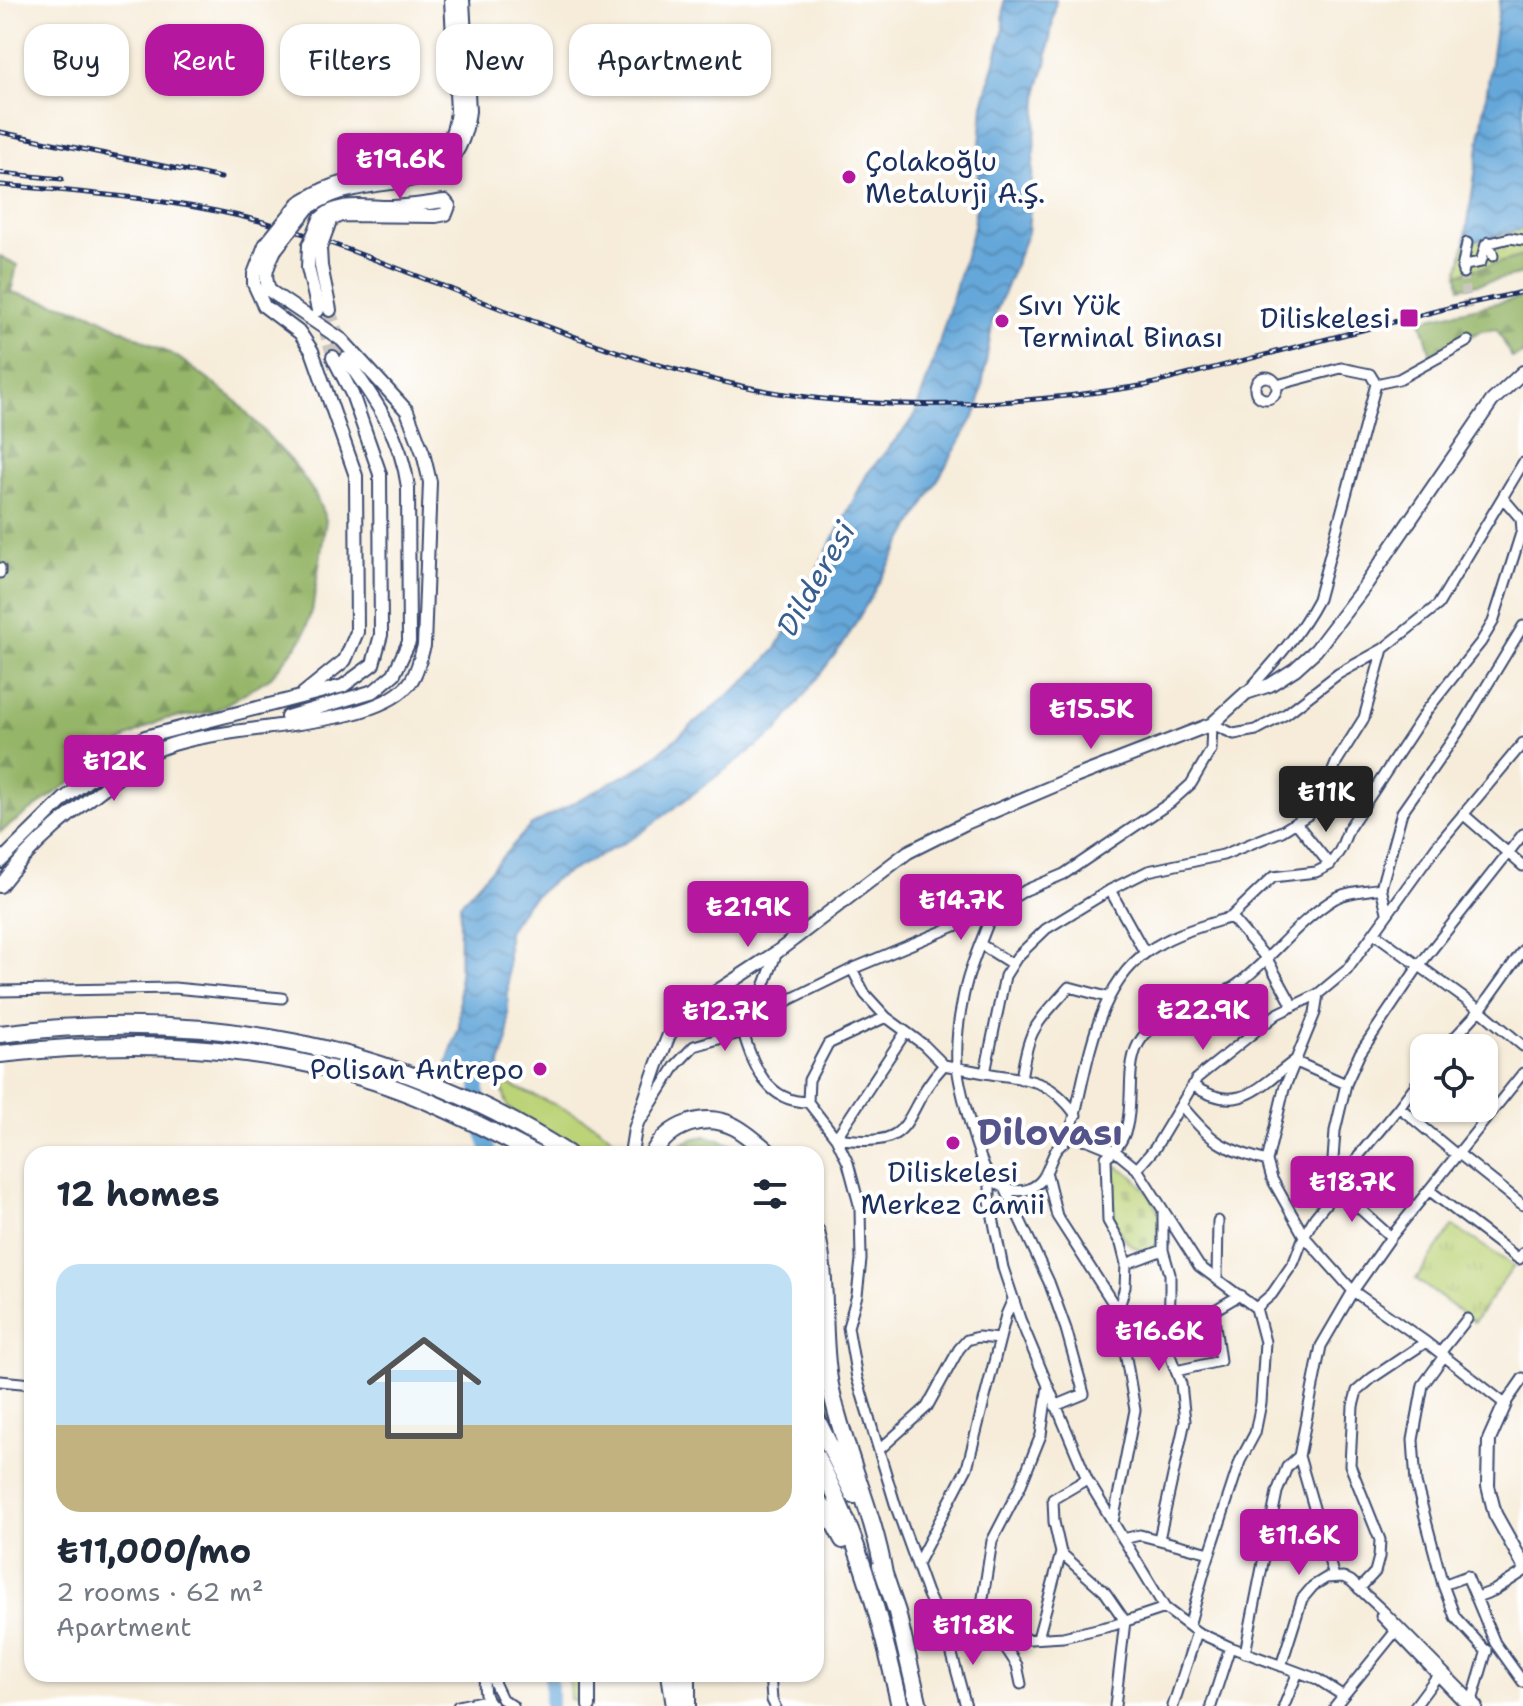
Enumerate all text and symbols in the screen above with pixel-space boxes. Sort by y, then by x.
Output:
chip: Buy [24,24,129,96]
chip: Rent [145,24,264,96]
chip: Filters [280,24,420,96]
chip: New [436,24,553,96]
chip: Apartment [569,24,771,96]
pin: ₺19.6K [335,133,465,201]
text: ₺19.6K [355,141,445,176]
place label: Çolakoğlu Metalurji A.Ş. [865,142,1045,212]
marker: Çolakoğlu Metalurji A.Ş. [840,168,858,186]
place label: Sıvı Yük Terminal Binası [1018,286,1223,356]
place label: Diliskelesi [1260,299,1391,337]
marker: Diliskelesi [1398,307,1420,329]
marker: Sıvı Yük Terminal Binası [993,312,1011,330]
water label: Dilderesi [766,513,865,644]
pin: ₺15.5K [1026,683,1156,751]
text: ₺15.5K [1048,691,1134,726]
pin: ₺12K [67,735,161,803]
text: ₺12K [82,743,146,778]
pin: ₺11K [1279,766,1373,834]
text: ₺11K [1297,774,1355,809]
pin: ₺14.7K [896,874,1026,942]
pin: ₺21.9K [683,881,813,949]
text: ₺14.7K [918,882,1004,917]
text: ₺21.9K [705,889,791,924]
pin: ₺22.9K [1138,984,1268,1052]
pin: ₺12.7K [660,985,790,1053]
text: ₺22.9K [1156,992,1250,1027]
text: ₺12.7K [682,993,768,1028]
map controls [1410,1034,1498,1122]
button: locate [1410,1034,1498,1122]
place label: Polisan Antrepo [310,1050,524,1088]
marker: Polisan Antrepo [531,1060,549,1078]
district label: Dilovası [977,1108,1123,1157]
marker: Diliskelesi Merkez Camii [944,1134,962,1152]
place label: Diliskelesi Merkez Camii [860,1153,1046,1223]
pin: ₺18.7K [1287,1156,1417,1224]
text: ₺18.7K [1309,1164,1395,1199]
text: 12 homes [56,1171,220,1217]
icon: filters [748,1172,792,1216]
pin: ₺16.6K [1094,1305,1224,1373]
text: ₺16.6K [1115,1313,1204,1348]
icon: home [352,1316,496,1460]
pin: ₺11.6K [1234,1509,1364,1577]
text: ₺11.6K [1258,1517,1340,1552]
text: ₺11,000/mo [56,1528,251,1574]
text: 2 rooms · 62 m² [56,1574,264,1609]
pin: ₺11.8K [908,1599,1038,1667]
text: ₺11.8K [932,1607,1014,1642]
text: Apartment [56,1609,192,1644]

